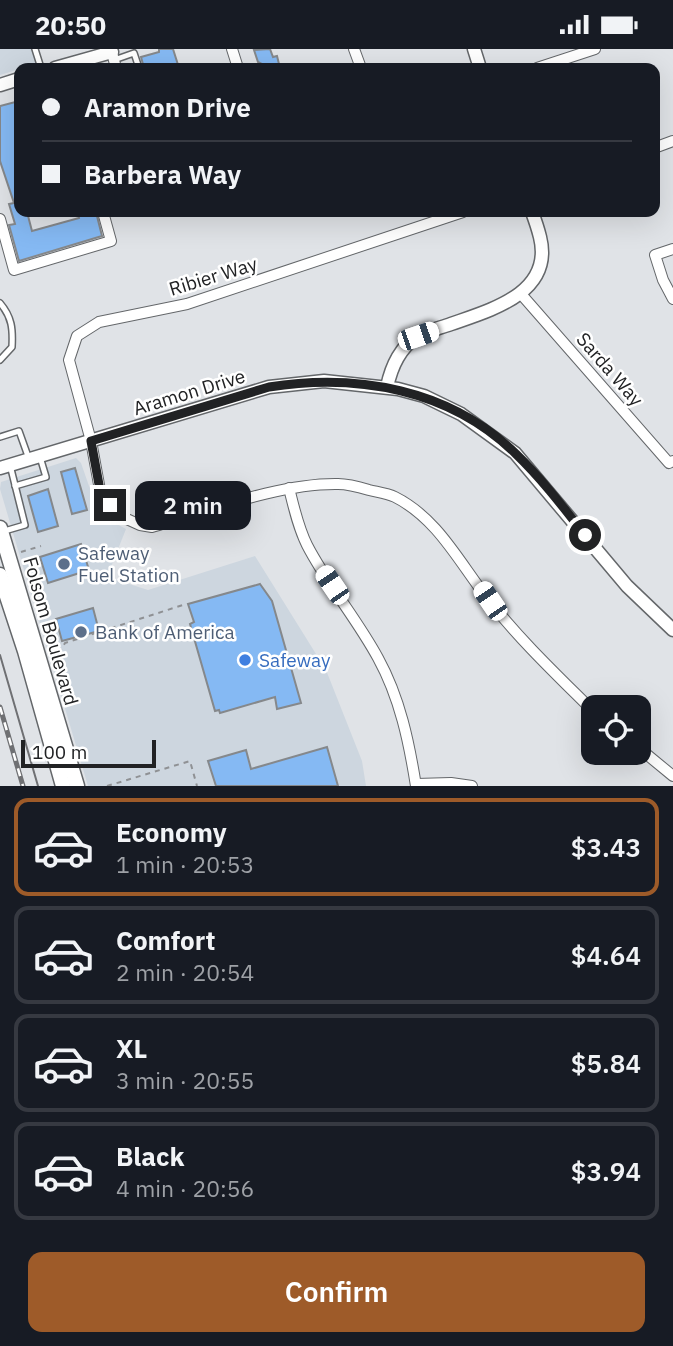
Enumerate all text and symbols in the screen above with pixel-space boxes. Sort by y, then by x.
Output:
text: 20:50 [35,8,106,42]
text: Aramon Drive [84,90,251,124]
text: Barbera Way [84,157,241,191]
street label: Ribier Way [166,251,260,301]
car [395,319,442,353]
street label: Sarda Way [571,327,649,411]
street label: Aramon Drive [130,364,248,420]
callout: 2 min [134,481,250,529]
route end [94,489,126,521]
text: 2 min [163,490,223,520]
route start [569,519,601,551]
place label: Safeway Fuel Station [78,541,180,587]
street label: Folsom Boulevard [18,554,84,708]
marker: Safeway Fuel Station [56,556,72,572]
car [312,562,353,608]
car [470,578,511,624]
place label: Bank of America [95,620,235,644]
marker: Bank of America [73,624,89,640]
place label: Safeway [259,648,331,672]
marker: Safeway [237,652,253,668]
map controls [581,695,651,765]
button: locate [581,695,651,765]
scale bar [21,737,156,769]
text: 100 m [32,740,87,764]
text: Economy [116,815,227,849]
icon: car [32,816,95,879]
text: $3.43 [571,830,641,864]
text: 1 min · 20:53 [116,849,254,879]
text: Comfort [116,923,215,957]
icon: car [32,924,95,987]
text: $4.64 [571,938,641,972]
text: 2 min · 20:54 [116,957,254,987]
text: XL [116,1031,147,1065]
icon: car [32,1032,95,1095]
text: $5.84 [571,1046,641,1080]
text: 3 min · 20:55 [116,1065,254,1095]
text: Black [116,1139,184,1173]
icon: car [32,1140,95,1203]
text: $3.94 [571,1154,641,1188]
text: 4 min · 20:56 [116,1173,254,1203]
button: Confirm [28,1252,645,1332]

